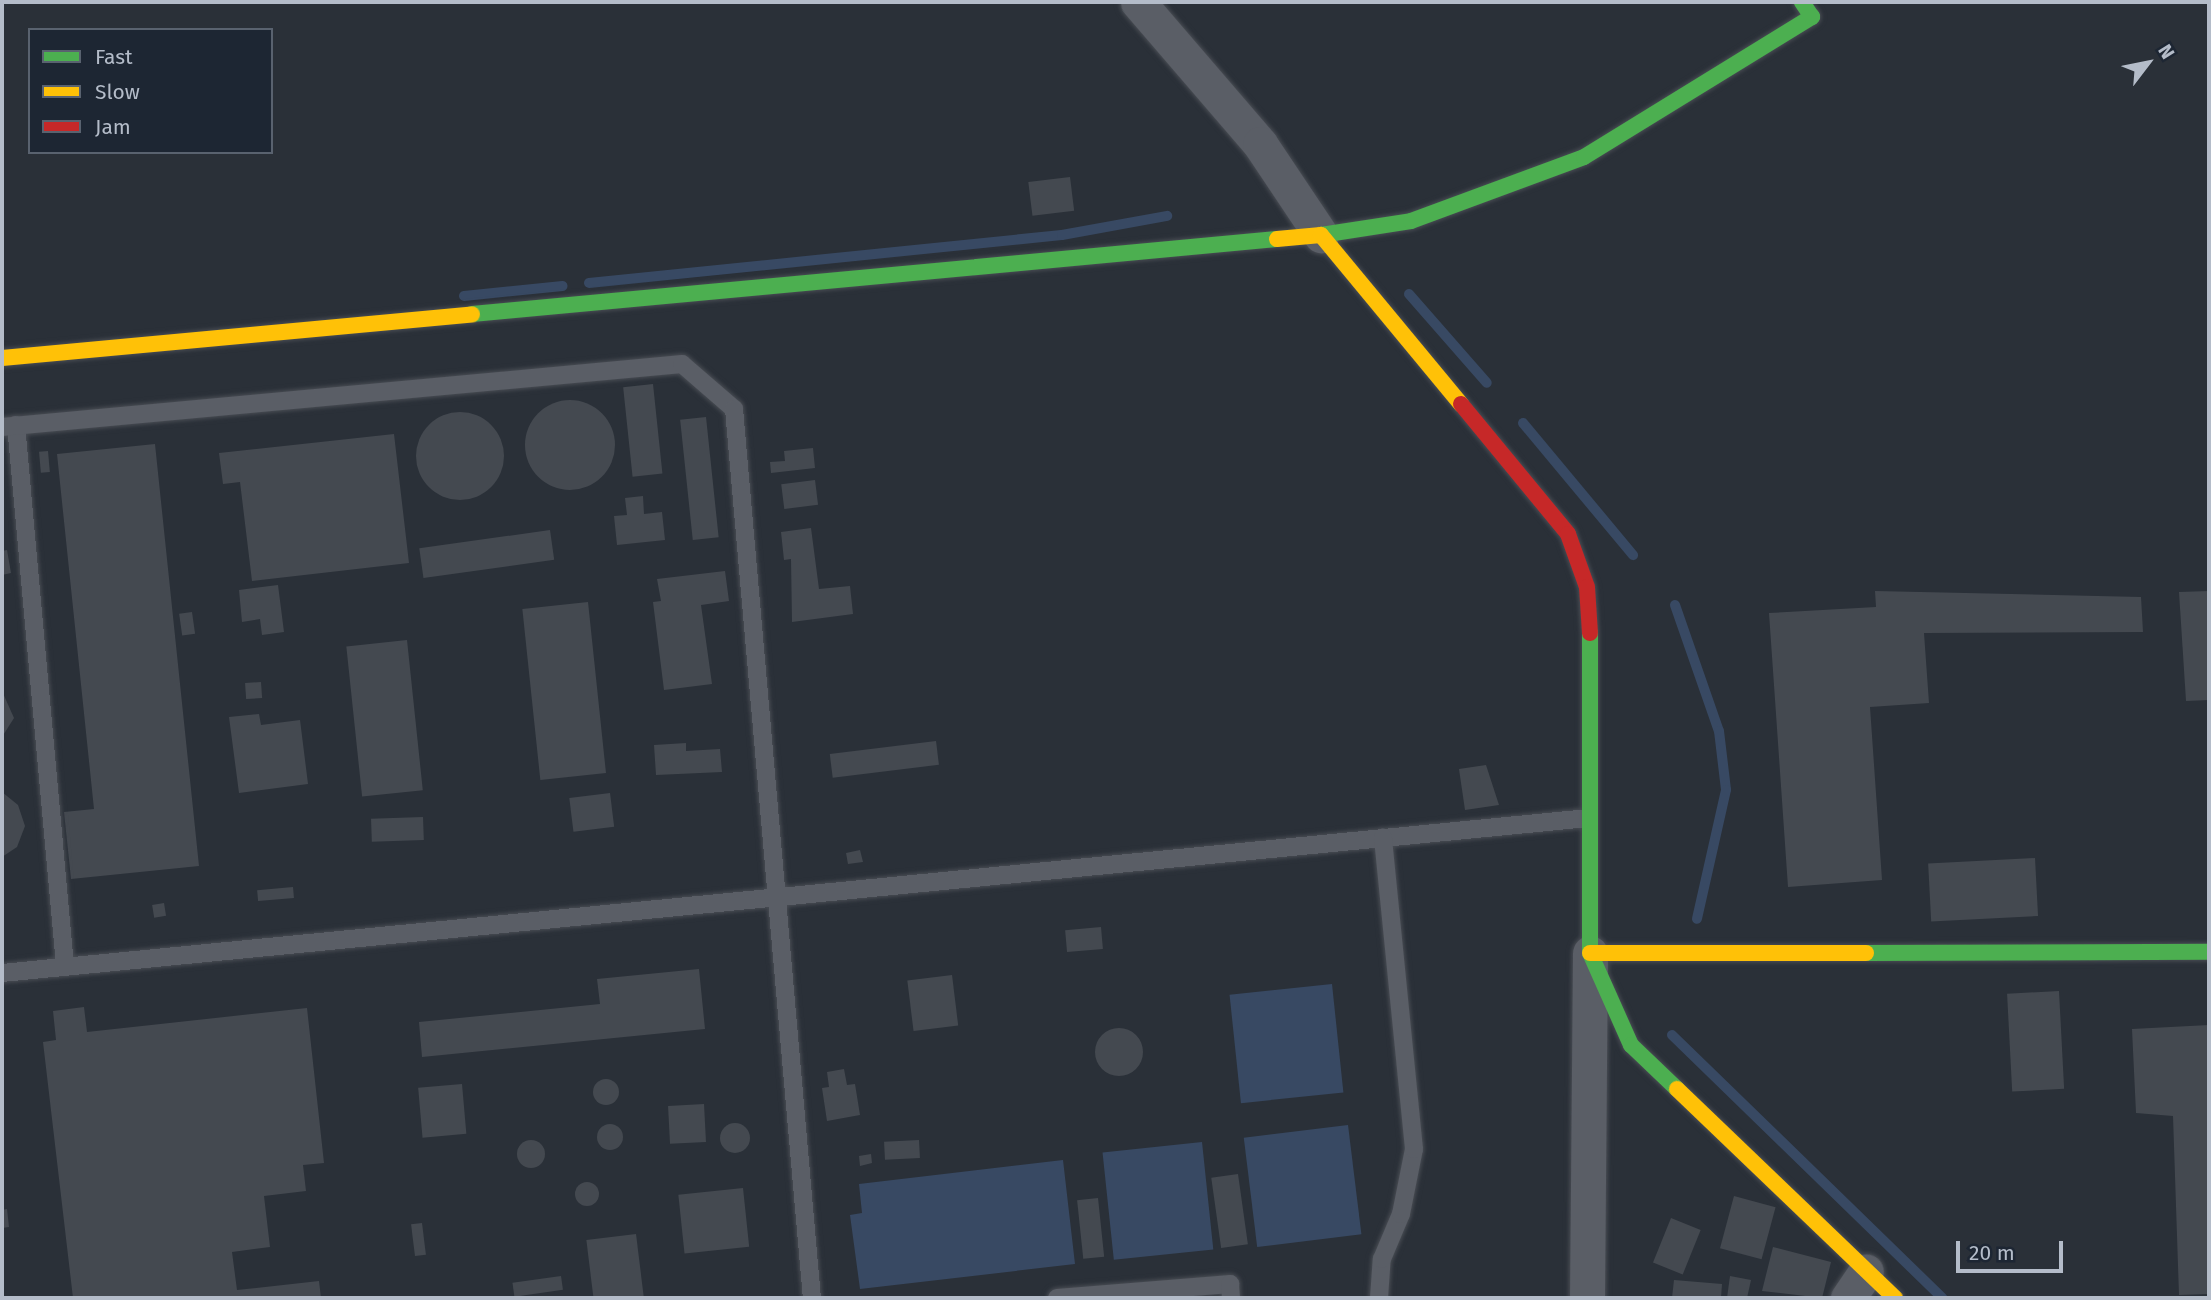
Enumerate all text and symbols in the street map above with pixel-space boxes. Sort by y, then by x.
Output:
legend [28,28,273,154]
north arrow [2113,28,2183,98]
text: N [2153,40,2179,63]
text: Fast [95,44,133,70]
text: Slow [95,79,140,105]
text: Jam [95,114,131,140]
scale bar [1959,1226,2066,1270]
text: 20 m [1969,1240,2015,1266]

